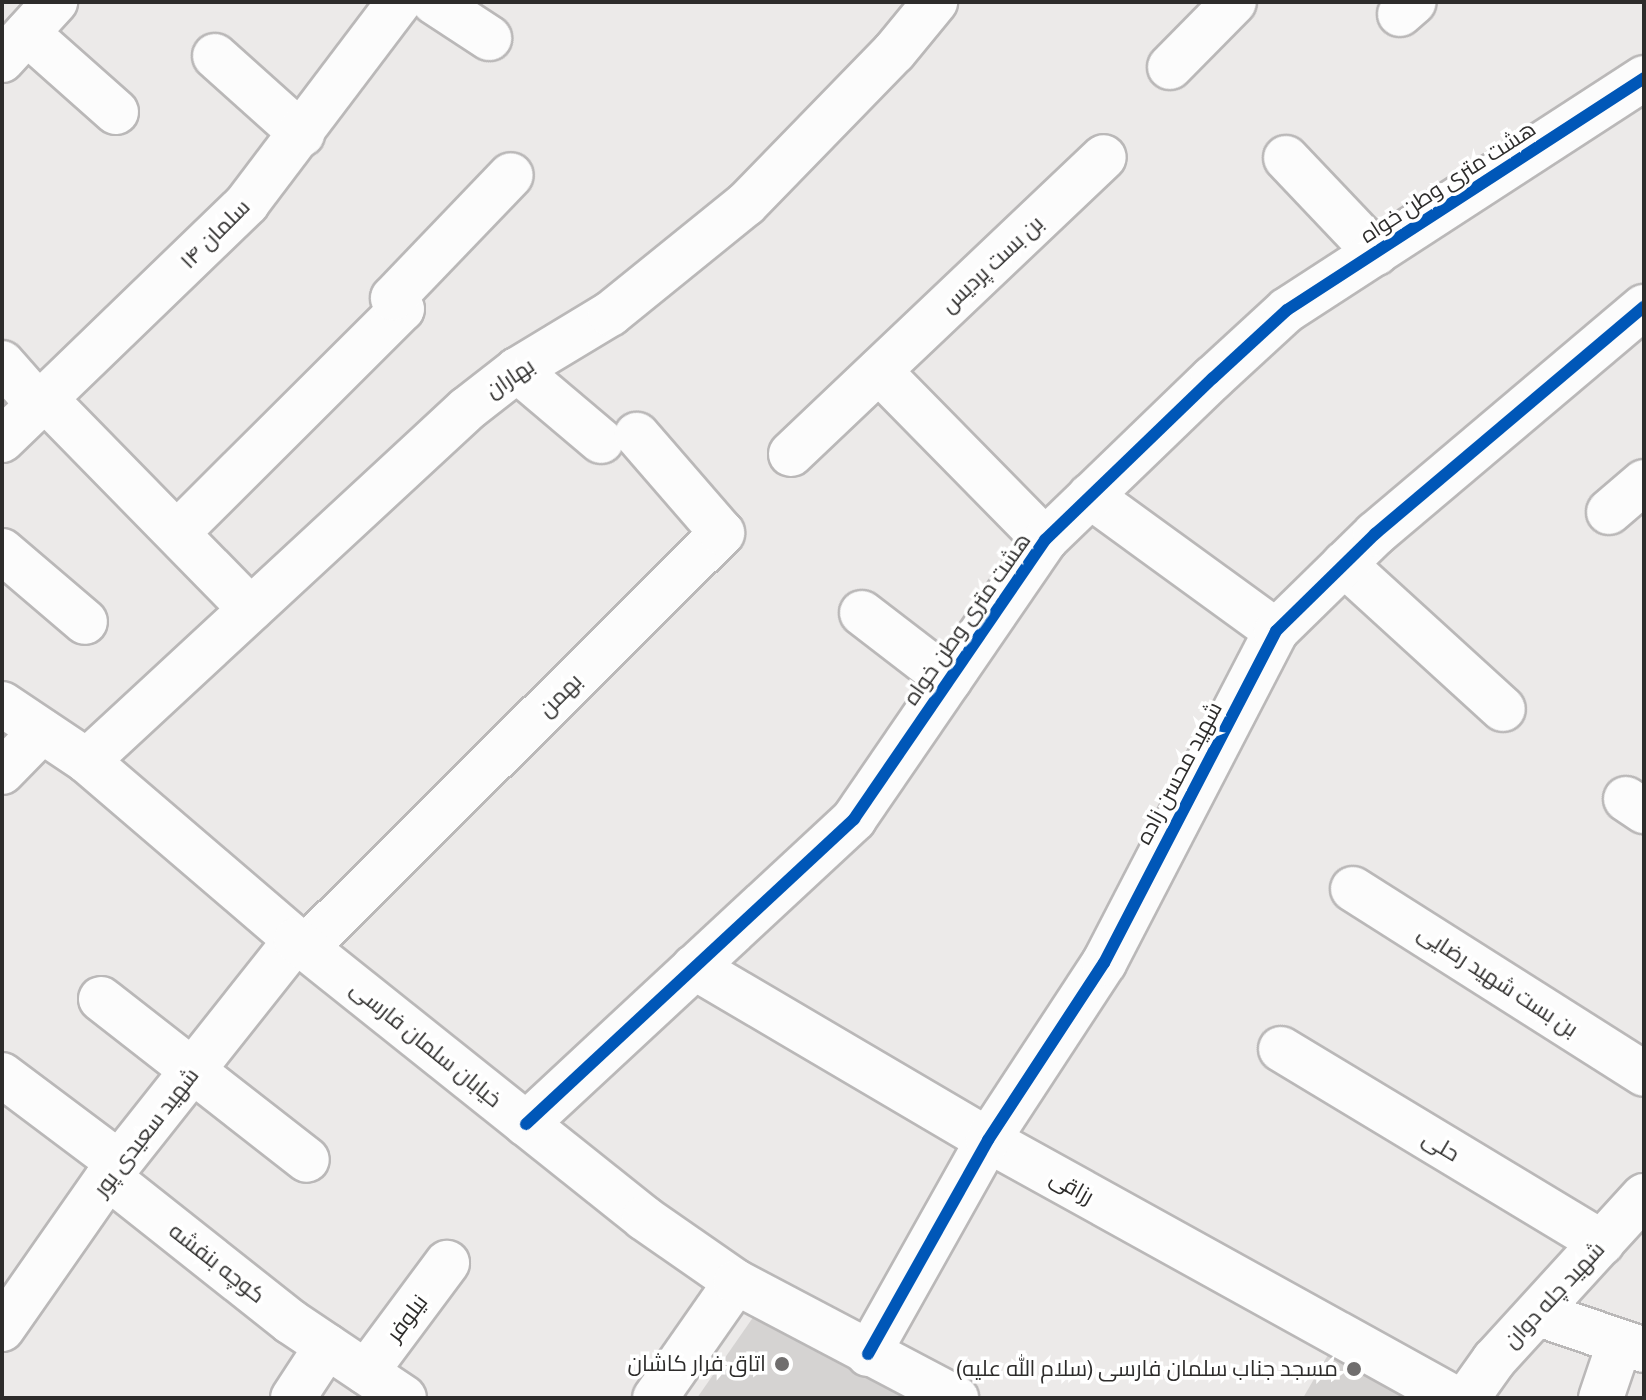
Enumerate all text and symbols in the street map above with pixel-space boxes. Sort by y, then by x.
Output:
street label: هشت متری وطن خواه [1355,115,1541,249]
street label: سلمان ۱۴ [175,194,255,274]
street label: بن بست پردیس [935,210,1049,318]
street label: بهاران [481,352,539,404]
street label: هشت متری وطن خواه [898,528,1036,710]
street label: بهمن [533,668,587,722]
street label: شهید محسن زاده [1130,697,1228,849]
street label: بن بست شهید رضایی [1413,919,1583,1043]
street label: خیابان سلمان فارسی [345,975,507,1113]
street label: شهید سعیدی پور [88,1063,204,1201]
street label: حلی [1418,1125,1464,1167]
street label: رزاقی [1046,1164,1098,1210]
street label: کوچه بنفشه [164,1217,270,1309]
street label: شهید چله دوان [1498,1236,1610,1354]
street label: نیلوفر [381,1289,433,1347]
place label: اتاق فرار کاشان [627,1351,766,1377]
marker: اتاق فرار کاشان [773,1355,791,1373]
place label: مسجد جناب سلمان فارسی (سلام الله علیه) [956,1356,1338,1382]
marker: مسجد جناب سلمان فارسی (سلام الله علیه) [1345,1360,1363,1378]

